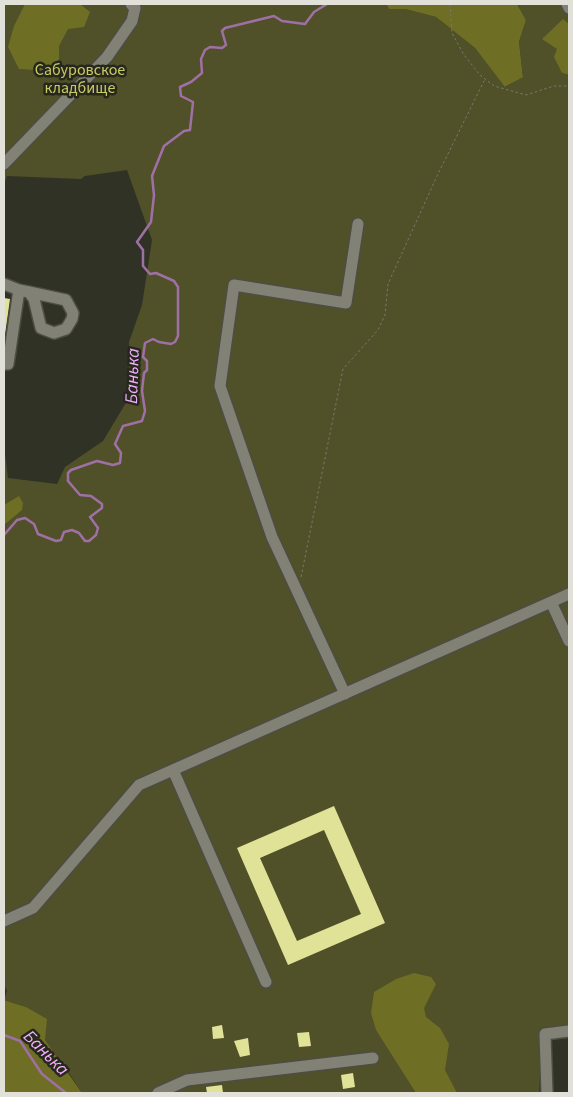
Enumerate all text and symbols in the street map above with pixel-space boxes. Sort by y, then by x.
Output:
park label: Сабуровское кладбище [35,61,125,99]
water label: Банька [122,348,146,404]
water label: Банька [18,1027,72,1081]

